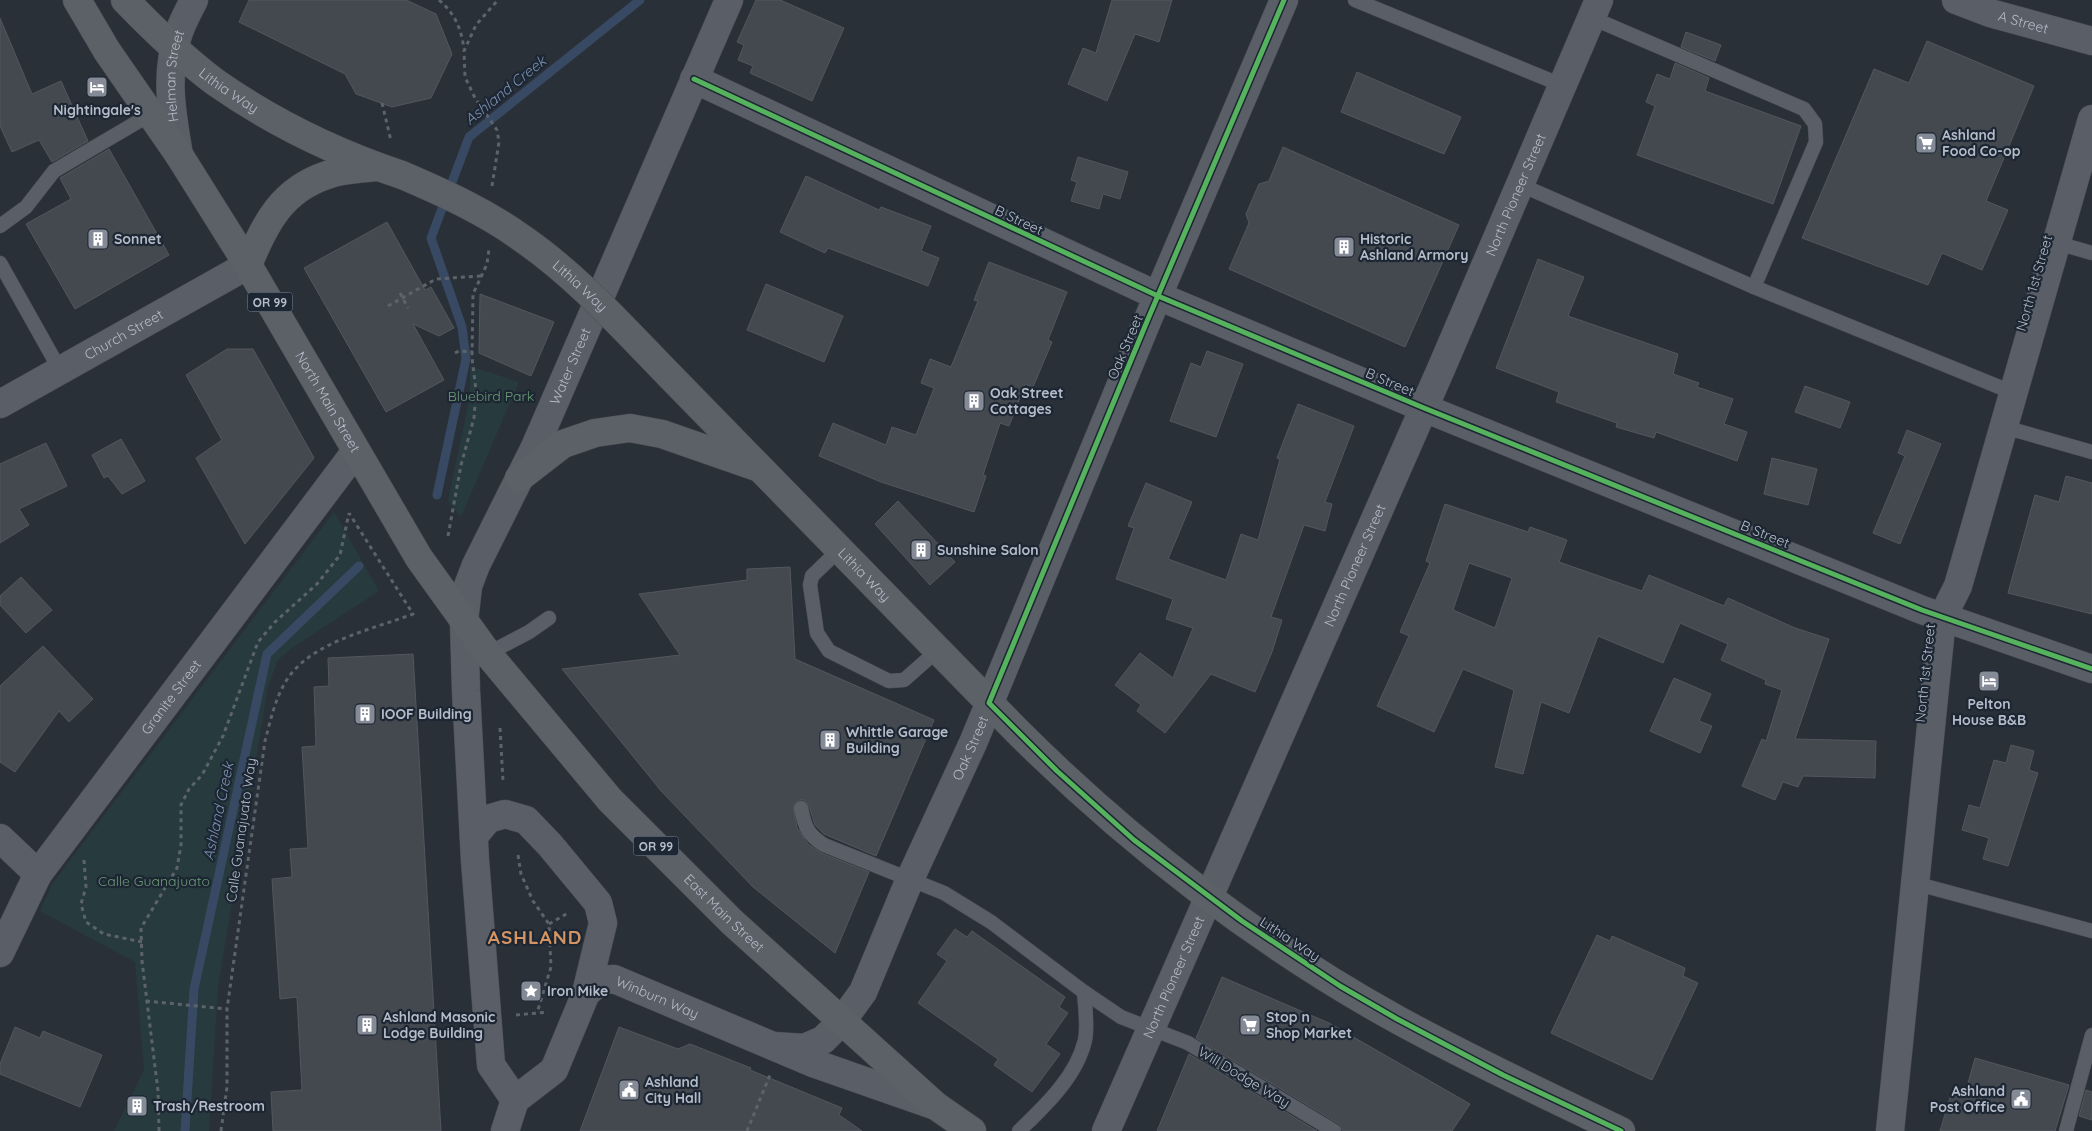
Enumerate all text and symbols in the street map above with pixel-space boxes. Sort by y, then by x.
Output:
street label: A Street [1996,7,2051,38]
street label: Helman Street [161,27,188,123]
water label: Ashland Creek [460,50,551,129]
street label: Lithia Way [195,64,262,117]
hotel icon: Nightingale's [85,75,109,99]
place label: Nightingale's [53,101,141,119]
place label: Ashland Food Co-op [1942,126,2021,160]
street label: North Pioneer Street [1481,130,1550,259]
supermarket icon: Ashland Food Co-op [1914,131,1938,155]
street label: B Street [992,201,1046,239]
building icon: Sonnet [86,227,110,251]
place label: Sonnet [114,230,162,248]
place label: Historic Ashland Armory [1360,230,1469,264]
street label: North 1st Street [2012,233,2056,333]
building icon: Historic Ashland Armory [1332,235,1356,259]
street label: Lithia Way [549,256,611,316]
road number: OR 99 [248,292,292,312]
street label: Church Street [81,305,167,364]
street label: Oak Street [1103,312,1147,382]
street label: Water Street [545,325,595,407]
street label: North Main Street [291,348,364,456]
street label: B Street [1363,364,1417,400]
place label: Oak Street Cottages [990,384,1064,418]
park label: Bluebird Park [448,387,534,405]
building icon: Oak Street Cottages [962,389,986,413]
street label: North Pioneer Street [1320,501,1390,629]
street label: B Street [1738,516,1792,552]
building icon: Sunshine Salon [909,538,933,562]
place label: Sunshine Salon [937,541,1039,559]
street label: Lithia Way [834,544,895,606]
street label: North 1st Street [1911,623,1939,723]
street label: Granite Street [137,656,205,738]
hotel icon: Pelton House B&B [1977,669,2001,693]
place label: Pelton House B&B [1952,695,2026,729]
building icon: IOOF Building [353,702,377,726]
place label: IOOF Building [381,705,472,723]
street label: Oak Street [948,713,992,783]
place label: Whittle Garage Building [846,723,948,757]
building icon: Whittle Garage Building [818,728,842,752]
street label: Calle Guanajuato Way [222,757,260,903]
water label: Ashland Creek [198,758,238,862]
road number: OR 99 [634,836,678,856]
street label: East Main Street [680,870,768,956]
park label: Calle Guanajuato [98,872,210,890]
street label: North Pioneer Street [1139,913,1208,1041]
street label: Lithia Way [1256,913,1324,965]
district label: ASHLAND [488,925,582,949]
street label: Winburn Way [613,972,702,1023]
place icon: Iron Mike [519,979,543,1003]
place label: Iron Mike [547,982,608,1000]
place label: Ashland Masonic Lodge Building [383,1008,495,1042]
place label: Stop n Shop Market [1266,1008,1352,1042]
building icon: Ashland Masonic Lodge Building [355,1013,379,1037]
supermarket icon: Stop n Shop Market [1238,1013,1262,1037]
street label: Will Dodge Way [1195,1043,1293,1111]
place label: Ashland City Hall [645,1073,701,1107]
public building icon: Ashland City Hall [617,1078,641,1102]
place label: Ashland Post Office [1930,1082,2005,1116]
public building icon: Ashland Post Office [2009,1087,2033,1111]
building icon: Trash/Restroom [125,1094,149,1118]
place label: Trash/Restroom [153,1097,265,1115]

